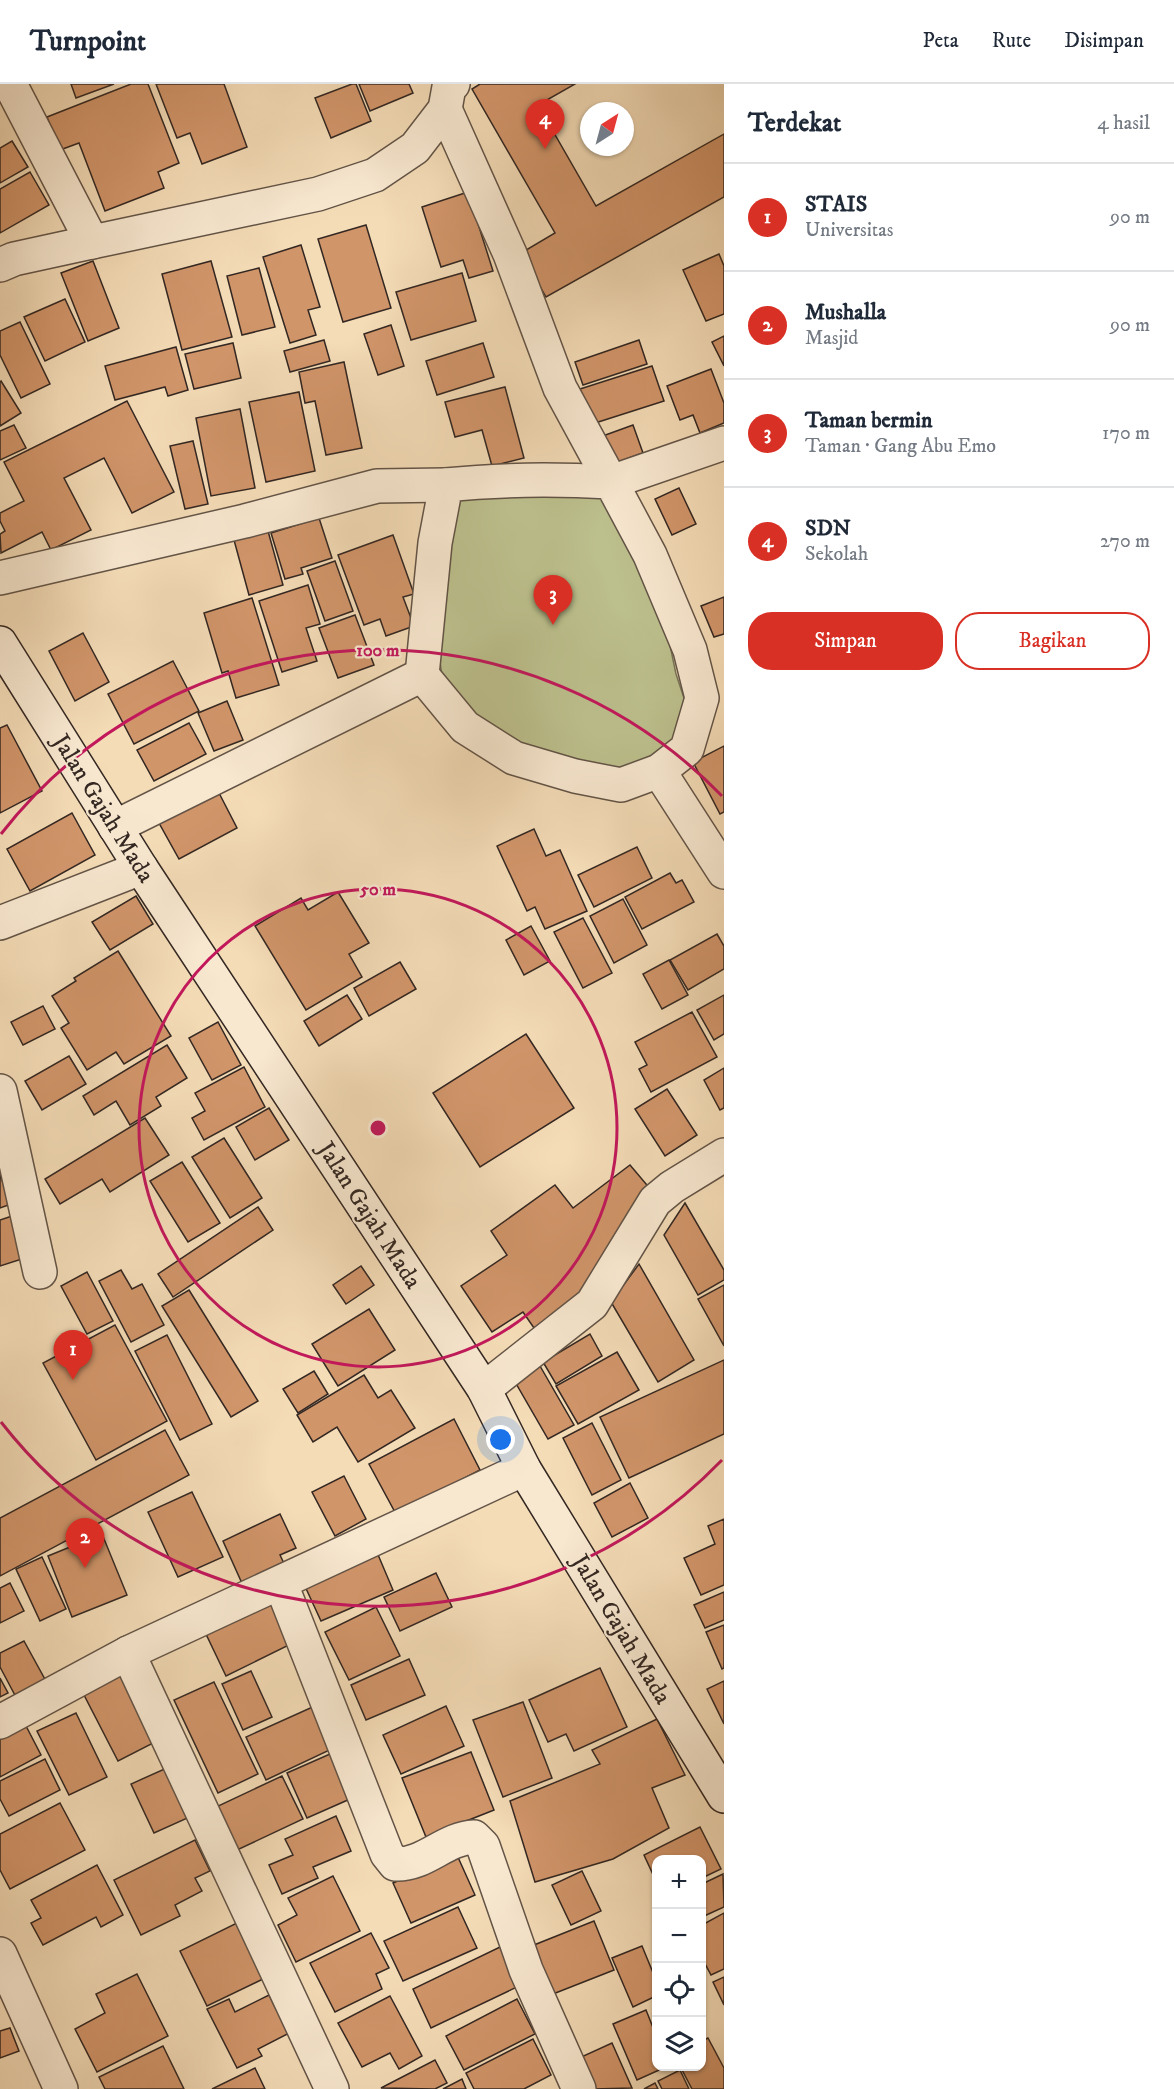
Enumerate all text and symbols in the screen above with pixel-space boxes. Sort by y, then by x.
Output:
text: Turnpoint [30,24,146,59]
text: Peta [923,28,959,54]
text: Rute [992,28,1031,54]
text: Disimpan [1064,28,1144,54]
pin: 4 [526,100,564,149]
north arrow [580,102,634,156]
text: Terdekat [748,107,841,140]
text: 4 hasil [1097,111,1150,136]
text: STAIS [805,191,867,218]
text: 1 [764,205,771,230]
text: 90 m [1110,205,1150,230]
text: Universitas [805,218,893,243]
text: Mushalla [805,299,886,326]
text: 2 [763,313,772,338]
text: 90 m [1110,313,1150,338]
text: Masjid [805,326,858,351]
text: Taman bermin [805,407,932,434]
text: 3 [764,421,771,446]
text: 170 m [1102,421,1150,446]
text: Taman · Gang Abu Emo [805,434,996,459]
text: SDN [805,515,851,542]
text: 4 [762,529,773,554]
text: 270 m [1100,529,1150,554]
text: Sekolah [805,542,868,567]
pin: 3 [534,576,572,625]
button: Simpan [748,612,943,670]
button: Bagikan [955,612,1150,670]
text: 100 m [356,640,400,662]
street label: Jalan Gajah Mada [44,727,161,889]
text: 50 m [359,879,396,901]
centre of rings [368,1118,388,1138]
street label: Jalan Gajah Mada [309,1135,428,1295]
pin: 1 [54,1330,92,1380]
your location [486,1425,515,1454]
pin: 2 [66,1518,104,1568]
street label: Jalan Gajah Mada [564,1547,678,1711]
map controls [652,1855,706,2071]
button: + [652,1855,706,1909]
button: − [652,1909,706,1963]
button: locate [652,1963,706,2017]
button: layers [652,2017,706,2071]

